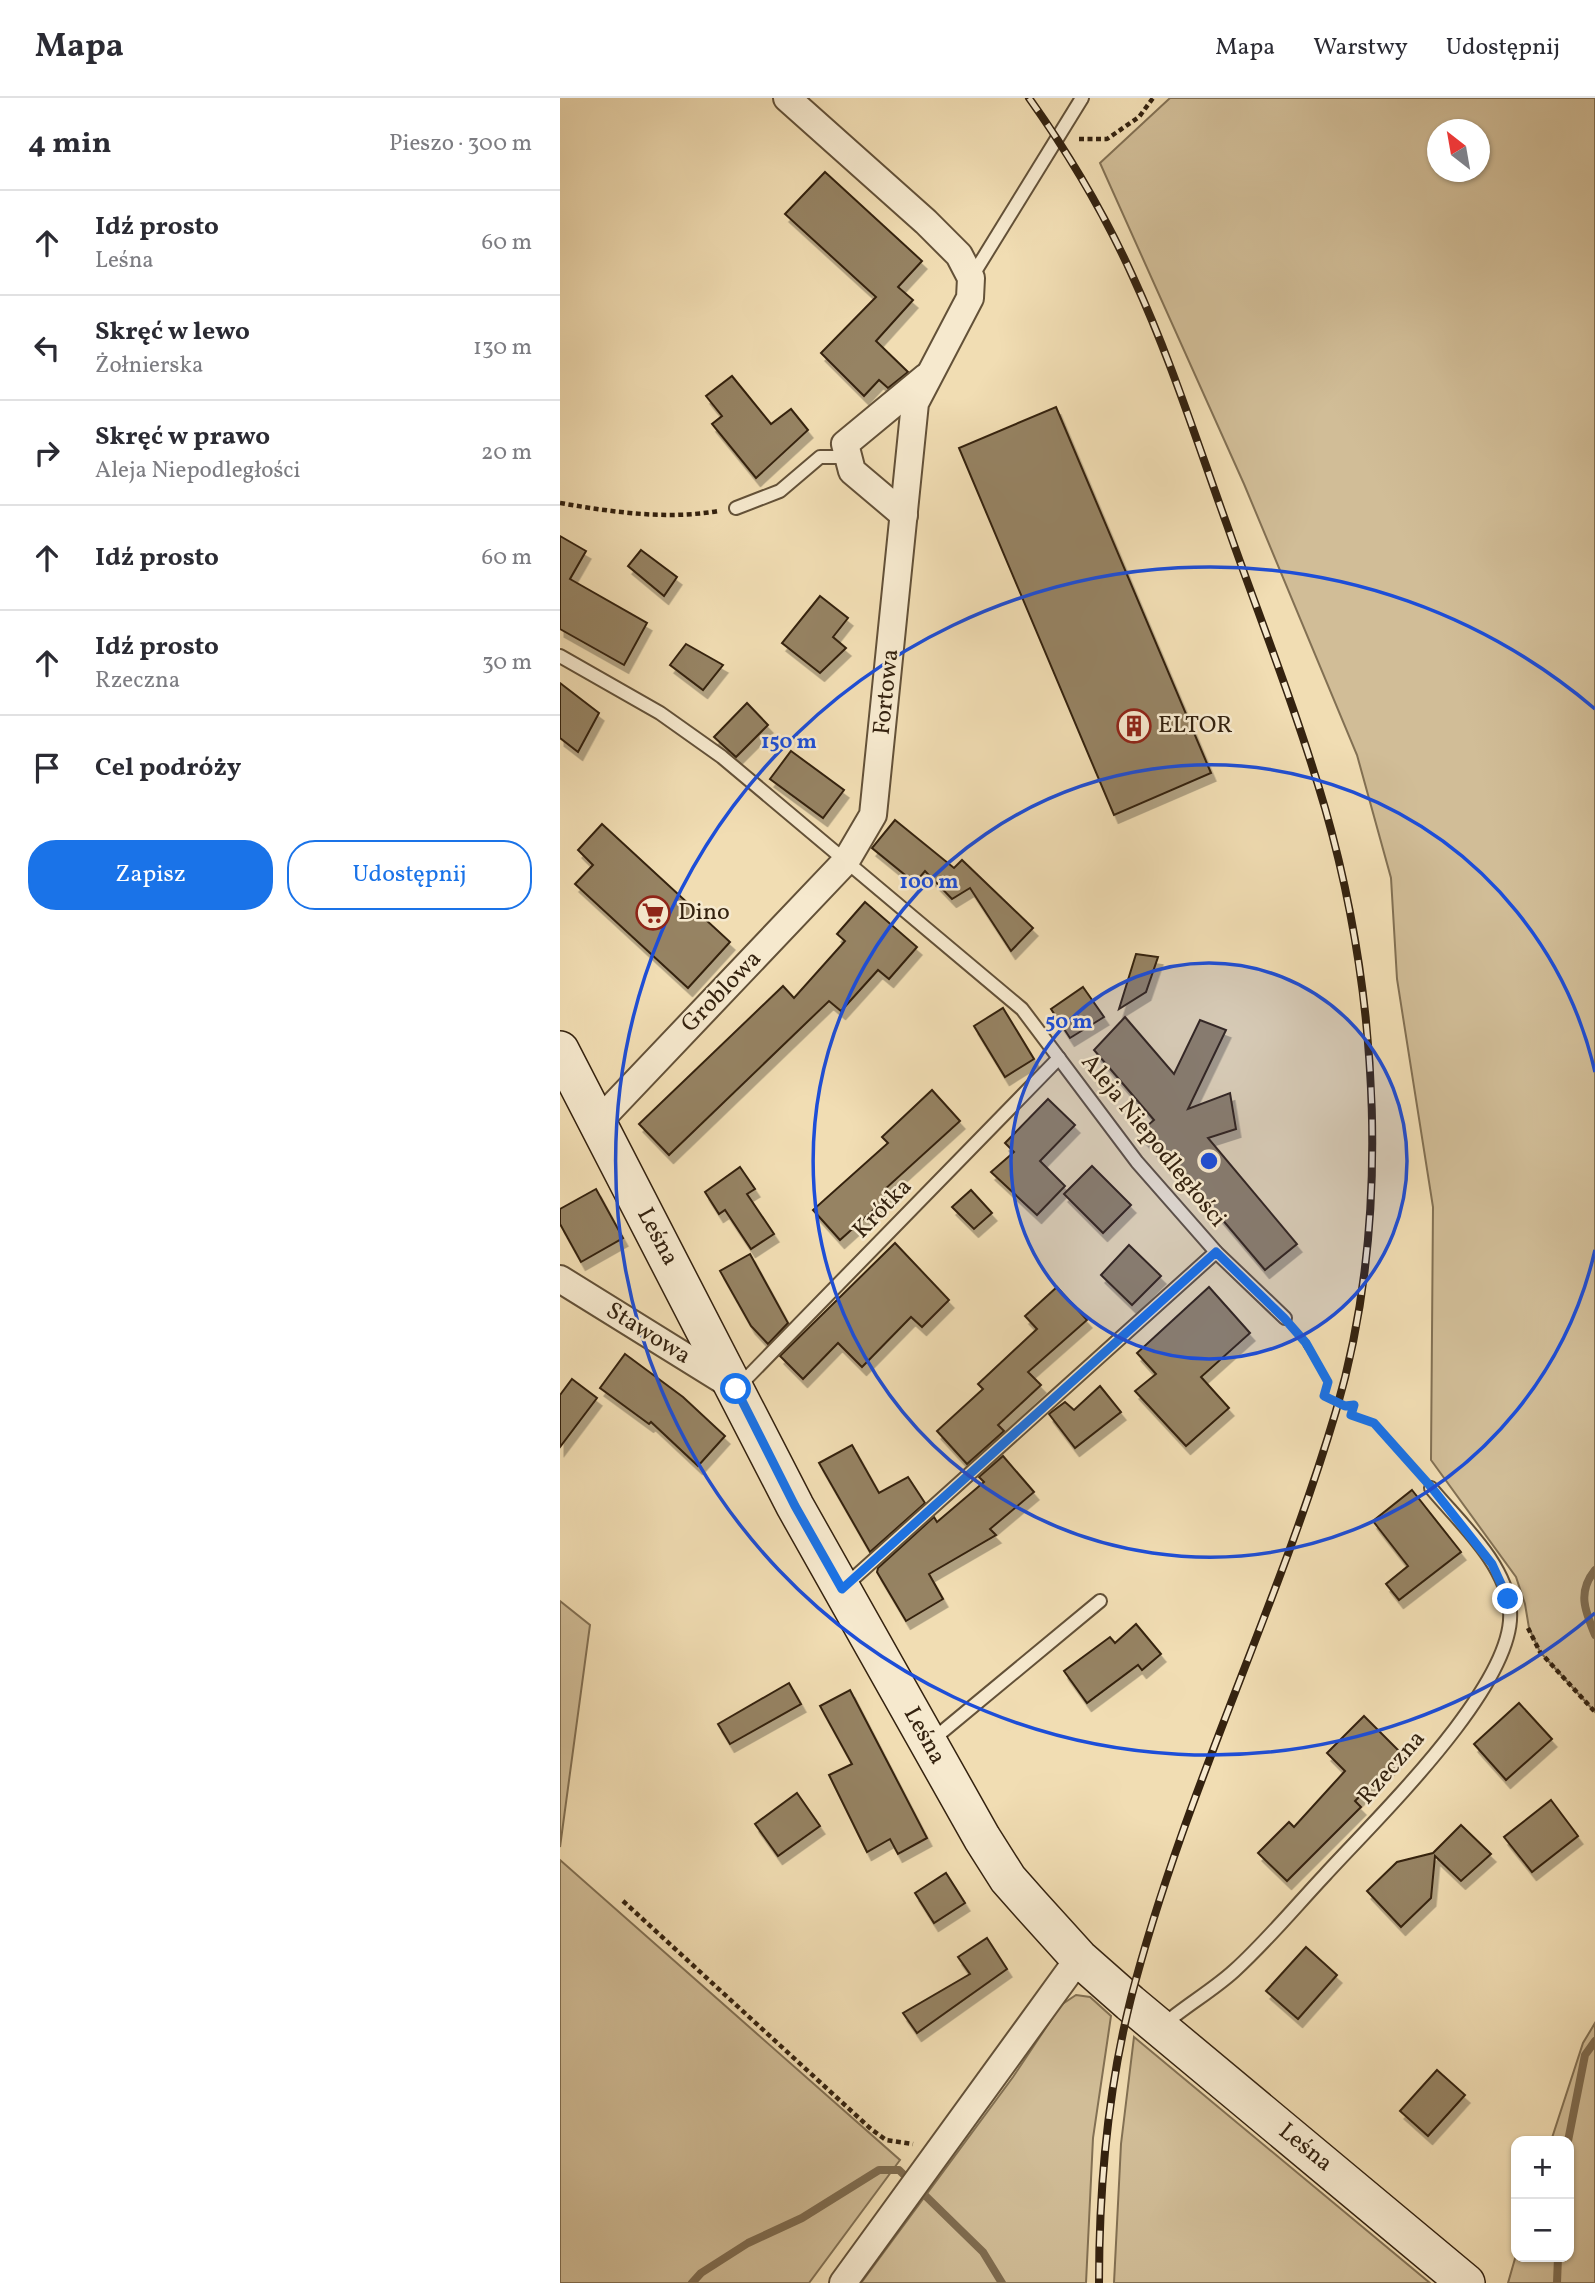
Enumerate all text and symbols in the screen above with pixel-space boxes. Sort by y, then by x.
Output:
text: Mapa [35,25,124,71]
text: Mapa [1215,31,1275,65]
text: Warstwy [1313,31,1408,65]
text: Udostępnij [1446,31,1560,65]
north arrow [1427,119,1490,182]
text: 4 min [28,123,112,165]
text: Pieszo · 300 m [389,128,532,160]
text: Idź prosto [95,209,219,245]
icon: ahead [28,224,66,262]
text: 60 m [482,227,532,259]
text: Leśna [95,245,154,277]
text: Skręć w lewo [95,314,250,350]
icon: left [28,329,66,367]
text: 130 m [473,332,532,364]
text: Żołnierska [95,350,203,382]
text: Skręć w prawo [95,419,270,455]
icon: right [28,434,66,472]
text: 20 m [481,437,532,469]
text: Aleja Niepodległości [95,455,301,487]
icon: ahead [28,539,66,577]
text: Idź prosto [95,540,219,576]
text: 60 m [482,542,532,574]
text: Idź prosto [95,629,219,665]
icon: ahead [28,644,66,682]
text: 30 m [482,647,532,679]
street label: Fortowa [866,647,908,737]
text: Rzeczna [95,665,180,697]
building icon: ELTOR [1115,707,1153,745]
place label: ELTOR [1158,709,1233,743]
text: 150 m [761,728,817,757]
icon: arrive [28,749,66,787]
text: Cel podróży [95,750,241,786]
button: Zapisz [28,840,273,910]
button: Udostępnij [287,840,532,910]
text: 100 m [899,868,959,897]
supermarket icon: Dino [634,894,672,932]
place label: Dino [678,896,730,930]
street label: Groblowa [674,943,770,1041]
text: 50 m [1045,1008,1093,1037]
street label: Aleja Niepodległości [1072,1047,1234,1235]
centre of rings [1197,1149,1221,1173]
street label: Krótka [846,1171,920,1247]
street label: Leśna [628,1202,686,1272]
street label: Stawowa [599,1295,697,1373]
route start [720,1373,751,1404]
route end [1492,1583,1523,1614]
street label: Leśna [894,1701,954,1771]
street label: Rzeczna [1350,1723,1434,1813]
street label: Leśna [1270,2115,1340,2181]
map controls [1511,2136,1574,2262]
button: + [1511,2136,1574,2199]
button: − [1511,2199,1574,2262]

